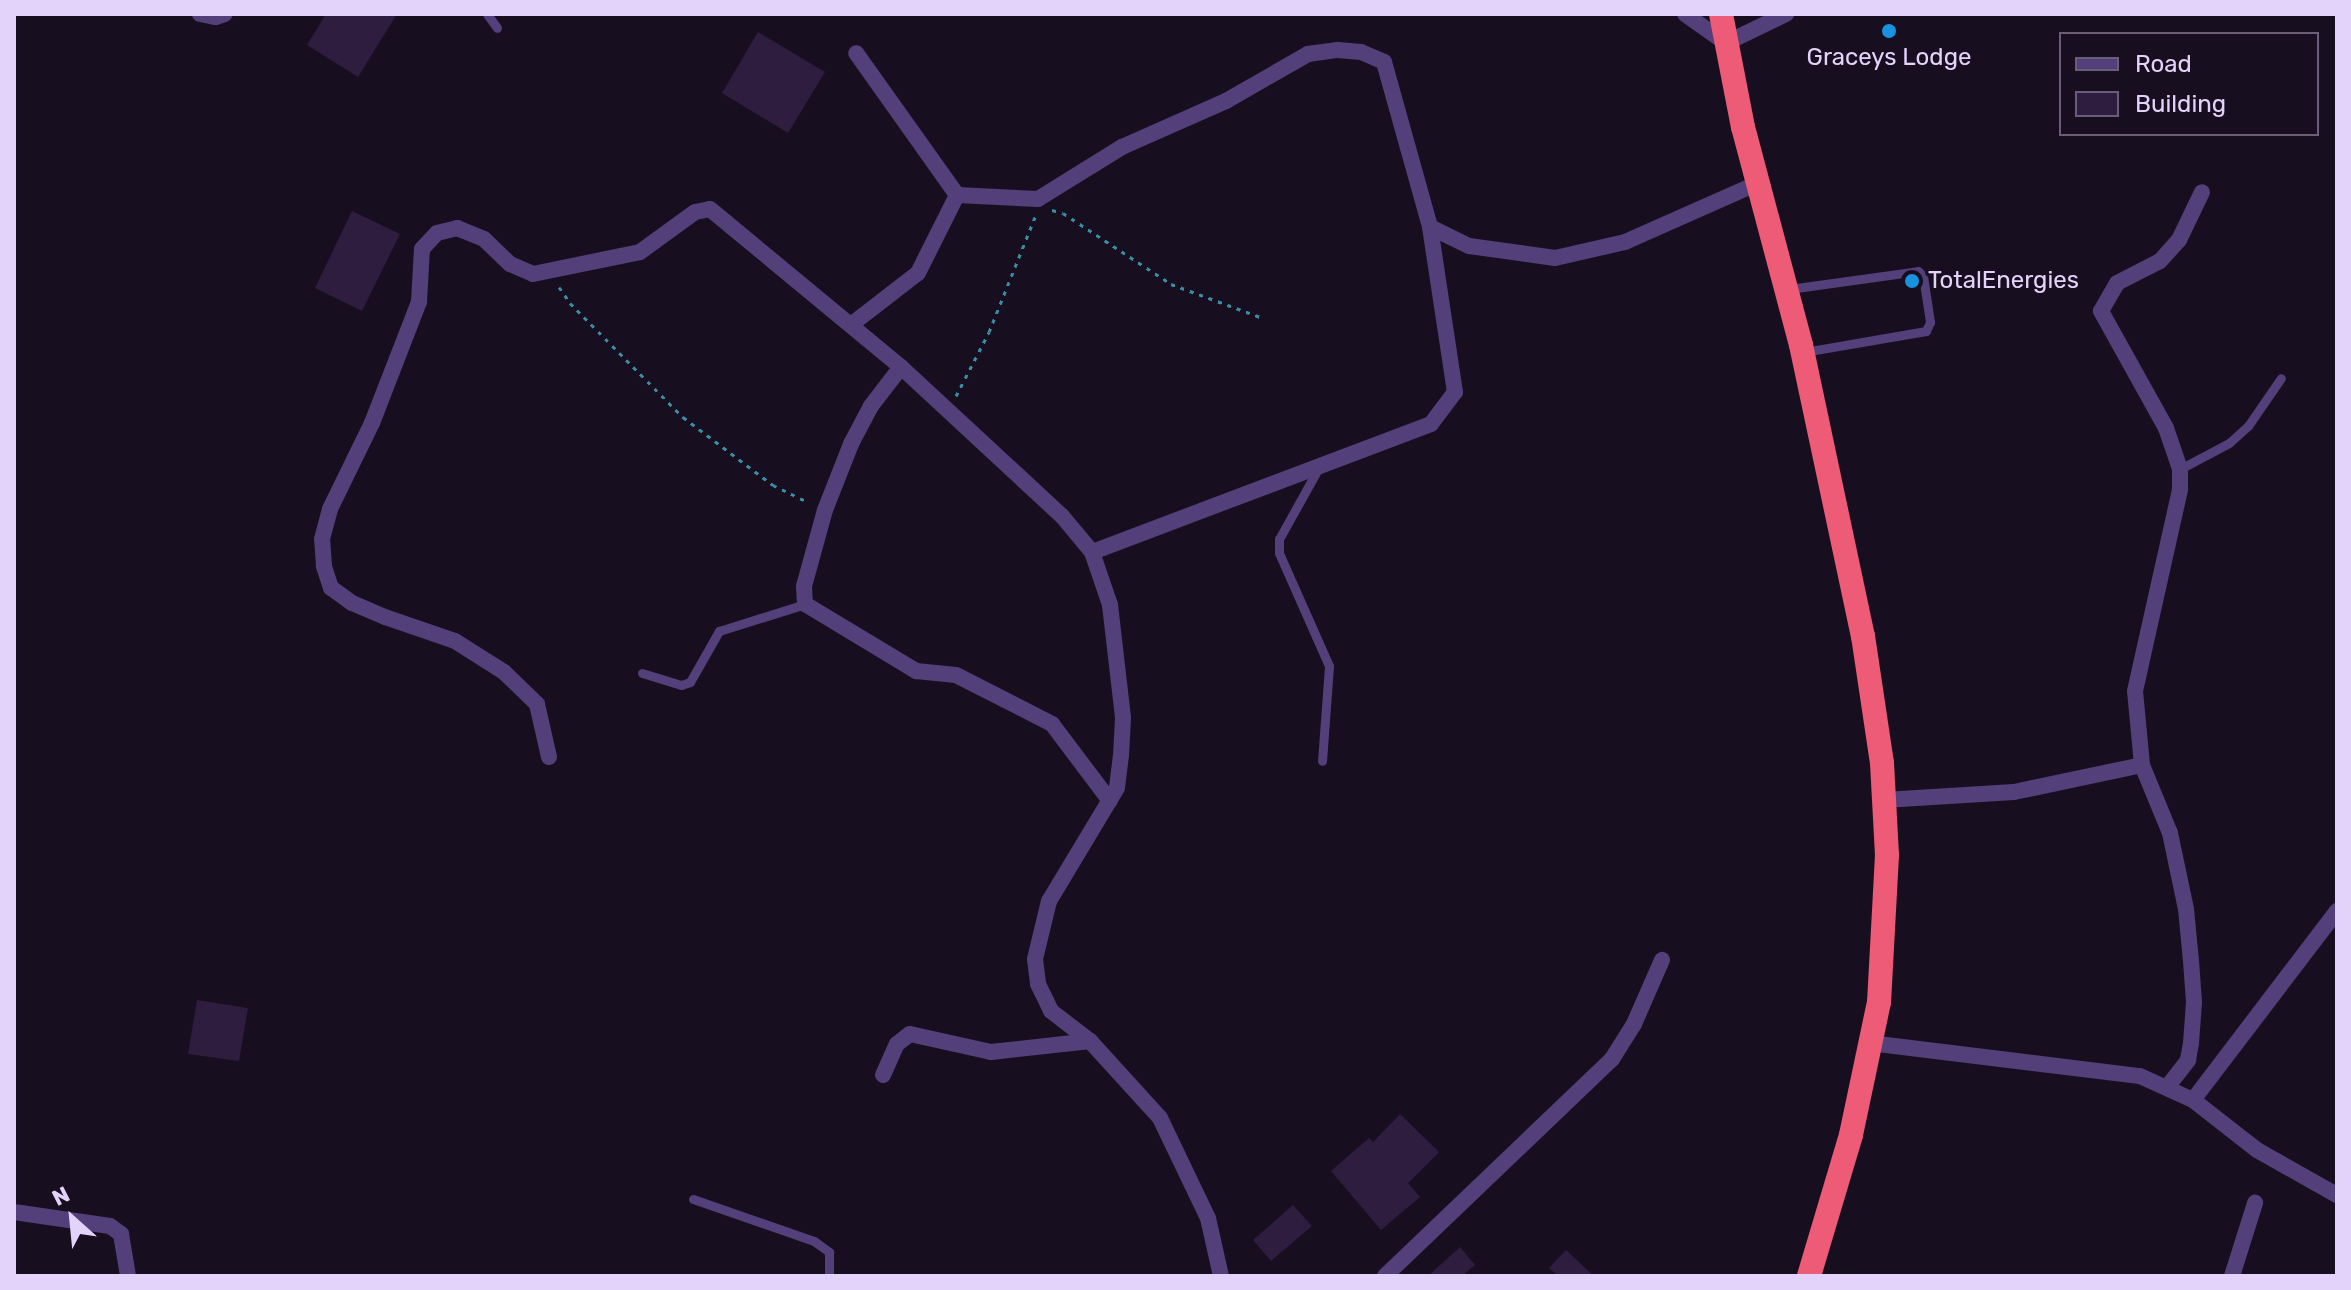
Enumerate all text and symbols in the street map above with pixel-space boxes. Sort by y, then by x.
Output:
marker: Graceys Lodge [1880,22,1898,40]
legend [2059,32,2319,136]
place label: Graceys Lodge [1807,44,1971,72]
text: Road [2135,50,2192,78]
text: Building [2135,90,2226,118]
place label: TotalEnergies [1928,267,2079,295]
marker: TotalEnergies [1903,272,1921,290]
north arrow [32,1178,112,1258]
text: N [48,1181,74,1212]

